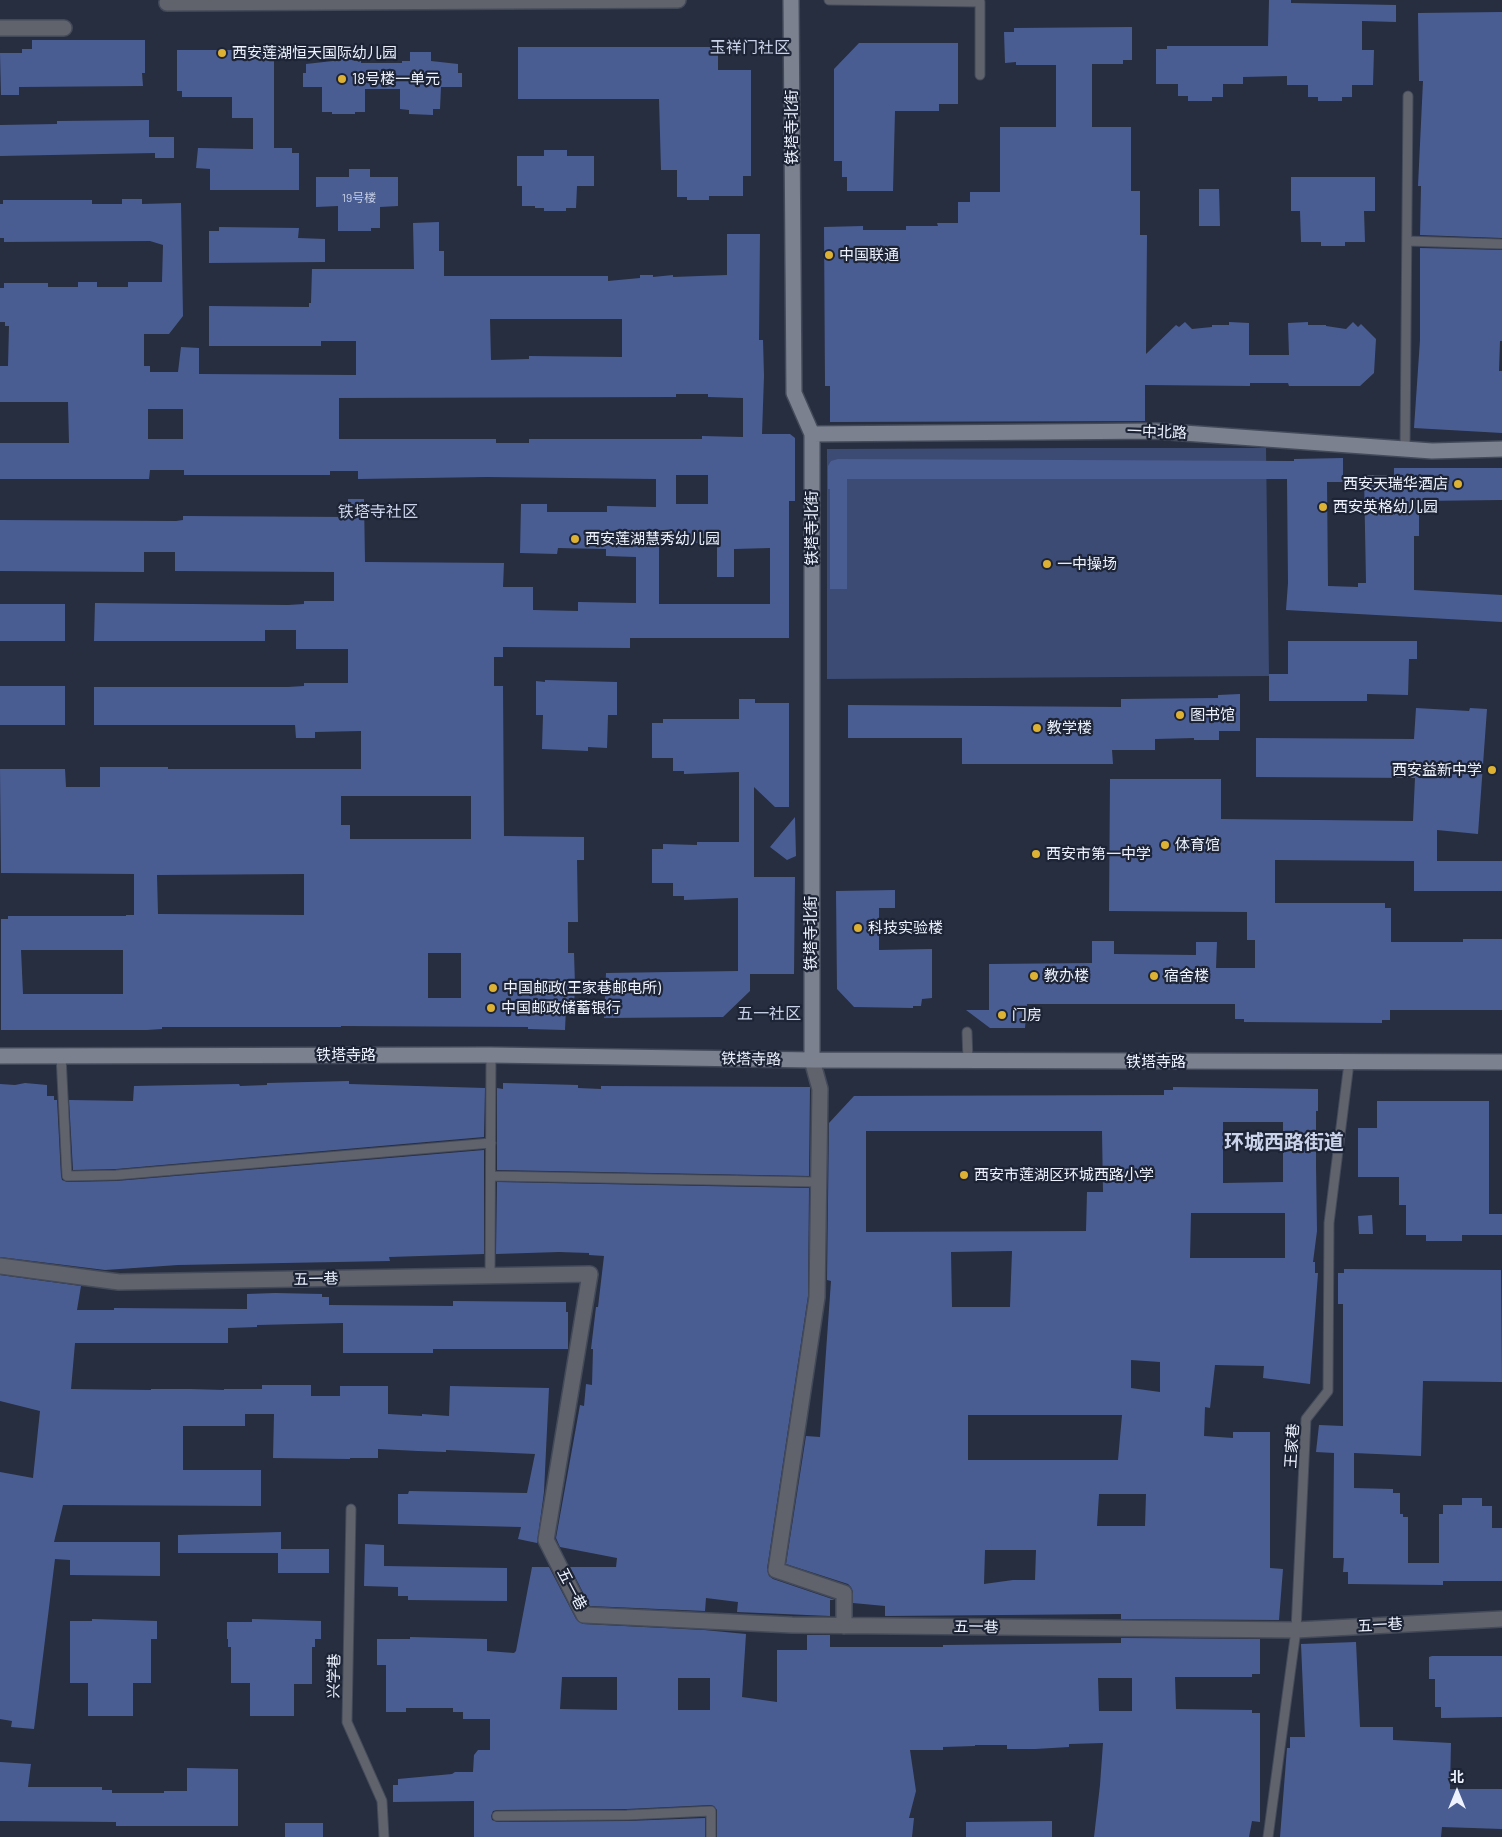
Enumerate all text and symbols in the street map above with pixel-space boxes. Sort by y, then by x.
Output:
district label: 玉祥门社区 [710,38,790,58]
place label: 西安莲湖恒天国际幼儿园 [232,44,397,62]
marker: 西安莲湖恒天国际幼儿园 [216,47,228,59]
place label: 18号楼一单元 [352,70,440,88]
marker: 18号楼一单元 [336,73,348,85]
street label: 铁塔寺北街 [783,90,801,164]
house number: 19号楼 [342,191,376,205]
place label: 中国联通 [839,246,899,264]
marker: 中国联通 [823,249,835,261]
street label: 一中北路 [1127,422,1187,442]
place label: 西安天瑞华酒店 [1343,475,1448,493]
marker: 西安天瑞华酒店 [1452,478,1464,490]
street label: 铁塔寺北街 [803,491,821,565]
place label: 西安英格幼儿园 [1333,498,1438,516]
marker: 西安英格幼儿园 [1317,501,1329,513]
district label: 铁塔寺社区 [338,502,418,522]
place label: 西安莲湖慧秀幼儿园 [585,530,720,548]
marker: 西安莲湖慧秀幼儿园 [569,533,581,545]
place label: 一中操场 [1057,555,1117,573]
marker: 一中操场 [1041,558,1053,570]
place label: 图书馆 [1190,706,1235,724]
marker: 图书馆 [1174,709,1186,721]
place label: 教学楼 [1047,719,1092,737]
marker: 教学楼 [1031,722,1043,734]
place label: 西安益新中学 [1392,761,1482,779]
marker: 西安益新中学 [1486,764,1498,776]
place label: 体育馆 [1175,836,1220,854]
marker: 体育馆 [1159,839,1171,851]
place label: 西安市第一中学 [1046,845,1151,863]
marker: 西安市第一中学 [1030,848,1042,860]
street label: 铁塔寺北街 [802,896,820,970]
place label: 科技实验楼 [868,919,943,937]
marker: 科技实验楼 [852,922,864,934]
place label: 教办楼 [1044,967,1089,985]
place label: 宿舍楼 [1164,967,1209,985]
marker: 教办楼 [1028,970,1040,982]
marker: 宿舍楼 [1148,970,1160,982]
place label: 中国邮政(王家巷邮电所) [503,979,661,997]
marker: 中国邮政(王家巷邮电所) [487,982,499,994]
place label: 中国邮政储蓄银行 [501,999,621,1017]
marker: 中国邮政储蓄银行 [485,1002,497,1014]
district label: 五一社区 [737,1004,801,1024]
place label: 门房 [1012,1006,1042,1024]
marker: 门房 [996,1009,1008,1021]
street label: 铁塔寺路 [316,1046,376,1064]
street label: 铁塔寺路 [721,1049,781,1069]
street label: 铁塔寺路 [1126,1053,1186,1071]
district label: 环城西路街道 [1224,1130,1344,1154]
place label: 西安市莲湖区环城西路小学 [974,1166,1154,1184]
marker: 西安市莲湖区环城西路小学 [958,1169,970,1181]
street label: 五一巷 [293,1270,339,1288]
street label: 王家巷 [1281,1423,1303,1469]
street label: 五一巷 [553,1565,591,1613]
street label: 五一巷 [1357,1615,1403,1635]
street label: 五一巷 [953,1618,999,1636]
street label: 兴学巷 [325,1653,343,1699]
north arrow [1432,1767,1482,1817]
text: 北 [1450,1768,1464,1785]

